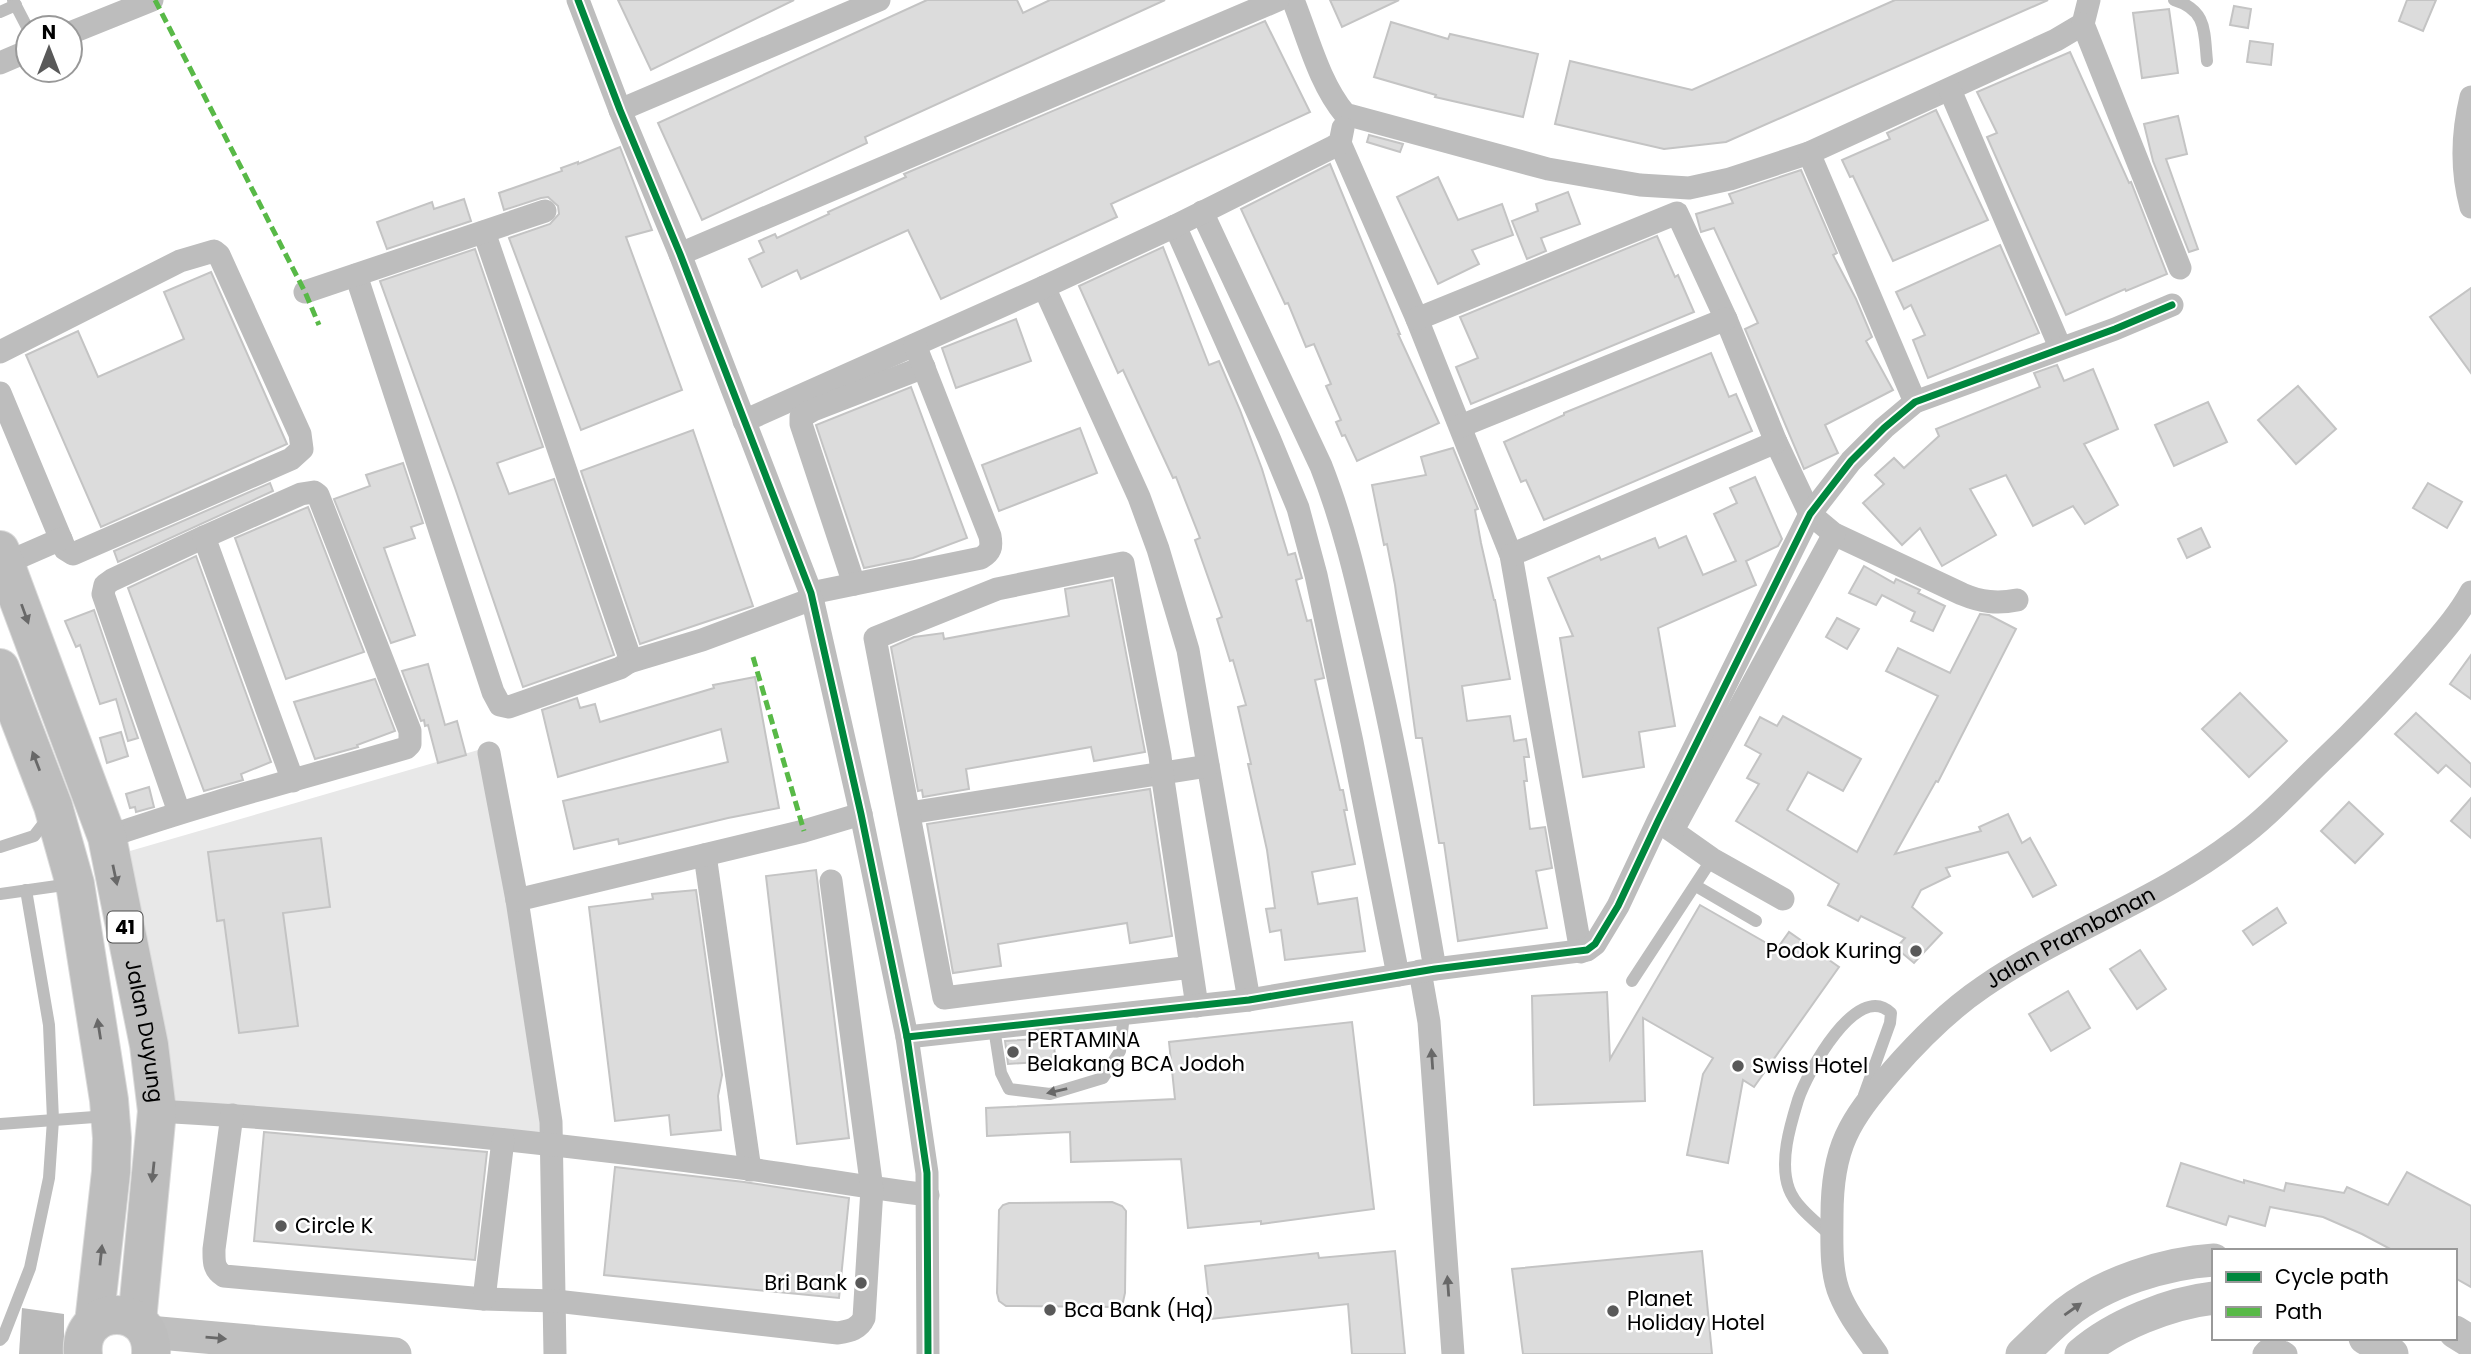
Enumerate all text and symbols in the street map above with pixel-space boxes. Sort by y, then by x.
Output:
north arrow [14,14,84,84]
text: N [42,19,56,46]
one-way arrow [20,603,31,624]
one-way arrow [30,750,41,771]
one-way arrow [109,864,120,886]
street label: Jalan Prambanan [1980,880,2160,995]
road number: 41 [108,911,142,942]
place label: Podok Kuring [1766,936,1902,965]
marker: Podok Kuring [1908,943,1924,959]
street label: Jalan Duyung [118,957,171,1104]
one-way arrow [93,1018,104,1040]
place label: PERTAMINA Belakang BCA Jodoh [1027,1025,1245,1078]
marker: PERTAMINA Belakang BCA Jodoh [1005,1044,1021,1060]
one-way arrow [1426,1048,1437,1070]
place label: Swiss Hotel [1752,1051,1868,1080]
marker: Swiss Hotel [1730,1058,1746,1074]
one-way arrow [1046,1086,1068,1097]
one-way arrow [147,1161,158,1183]
place label: Circle K [295,1211,374,1240]
marker: Circle K [273,1218,289,1234]
one-way arrow [96,1244,107,1266]
legend [2212,1249,2457,1340]
text: Cycle path [2275,1262,2389,1291]
place label: Bri Bank [764,1268,847,1297]
marker: Bri Bank [853,1275,869,1291]
one-way arrow [1443,1275,1454,1297]
place label: Planet Holiday Hotel [1627,1284,1765,1337]
place label: Bca Bank (Hq) [1064,1295,1214,1324]
text: Path [2275,1297,2322,1326]
marker: Bca Bank (Hq) [1042,1302,1058,1318]
one-way arrow [2064,1302,2082,1316]
marker: Planet Holiday Hotel [1605,1303,1621,1319]
one-way arrow [205,1333,227,1344]

